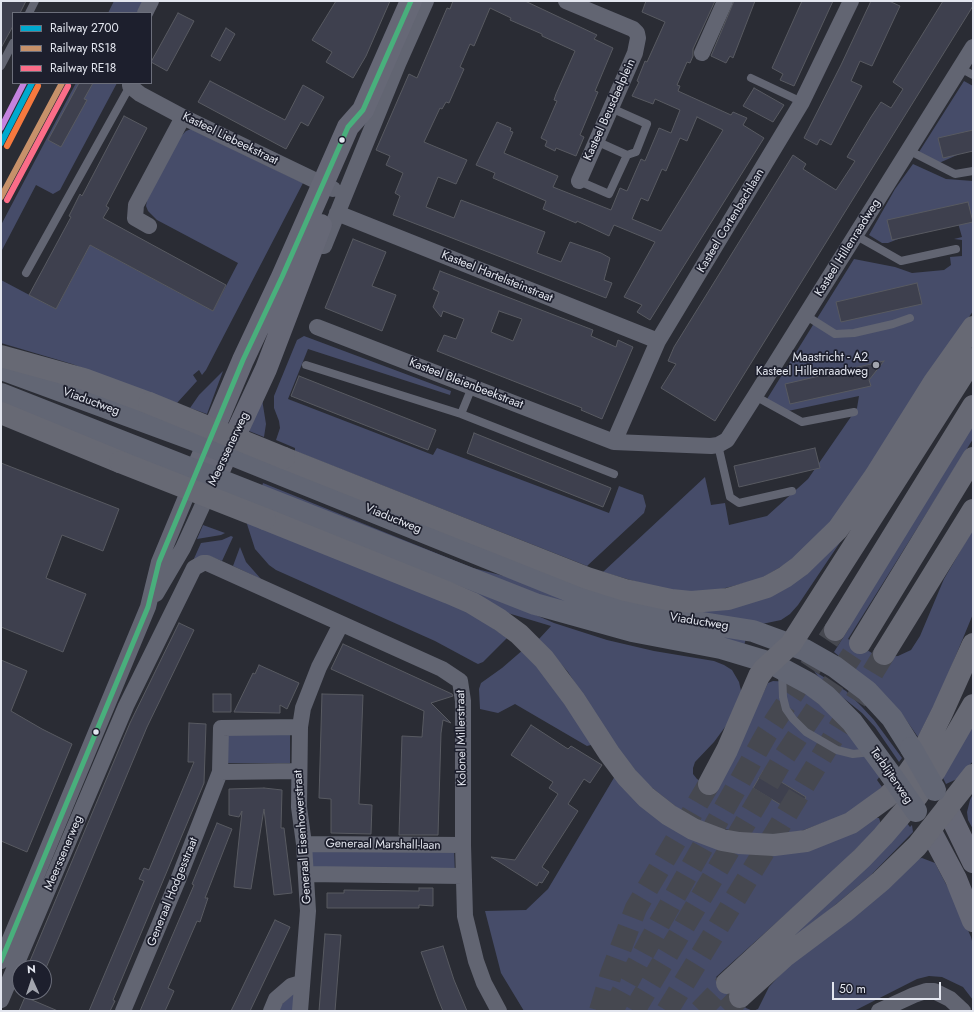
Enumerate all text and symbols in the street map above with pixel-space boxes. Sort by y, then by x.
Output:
legend [12,12,152,84]
text: Railway 2700 [50,19,119,37]
text: Railway RS18 [50,39,116,57]
street label: Kasteel Beusdaelplein [581,57,639,163]
text: Railway RE18 [50,59,116,77]
street label: Kasteel Liebeekstraat [180,110,280,168]
unlabelled marker [337,135,347,145]
street label: Kasteel Cortenbachlaan [694,167,768,275]
street label: Kasteel Hillenraadweg [812,197,884,299]
street label: Kasteel Hartelsteinstraat [439,248,555,306]
place label: Maastricht - A2 Kasteel Hillenraadweg [756,351,868,379]
street label: Kasteel Bleienbeekstraat [407,356,525,412]
marker: Maastricht - A2 Kasteel Hillenraadweg [871,360,881,370]
street label: Viaductweg [61,385,121,419]
street label: Meerssenerweg [206,410,252,488]
street label: Viaductweg [363,501,423,537]
street label: Viaductweg [668,610,730,634]
street label: Kolonel Millerstraat [454,690,470,786]
unlabelled marker [91,727,101,737]
street label: Terblijterweg [866,745,916,807]
street label: Generaal Eisenhowerstraat [291,770,315,904]
street label: Meerssenerweg [42,813,86,893]
street label: Generaal Hodgesstraat [145,835,201,949]
street label: Generaal Marshall-laan [325,837,441,853]
north arrow [12,960,52,1000]
text: N [27,961,36,977]
scale bar [834,974,943,1000]
text: 50 m [839,980,866,998]

